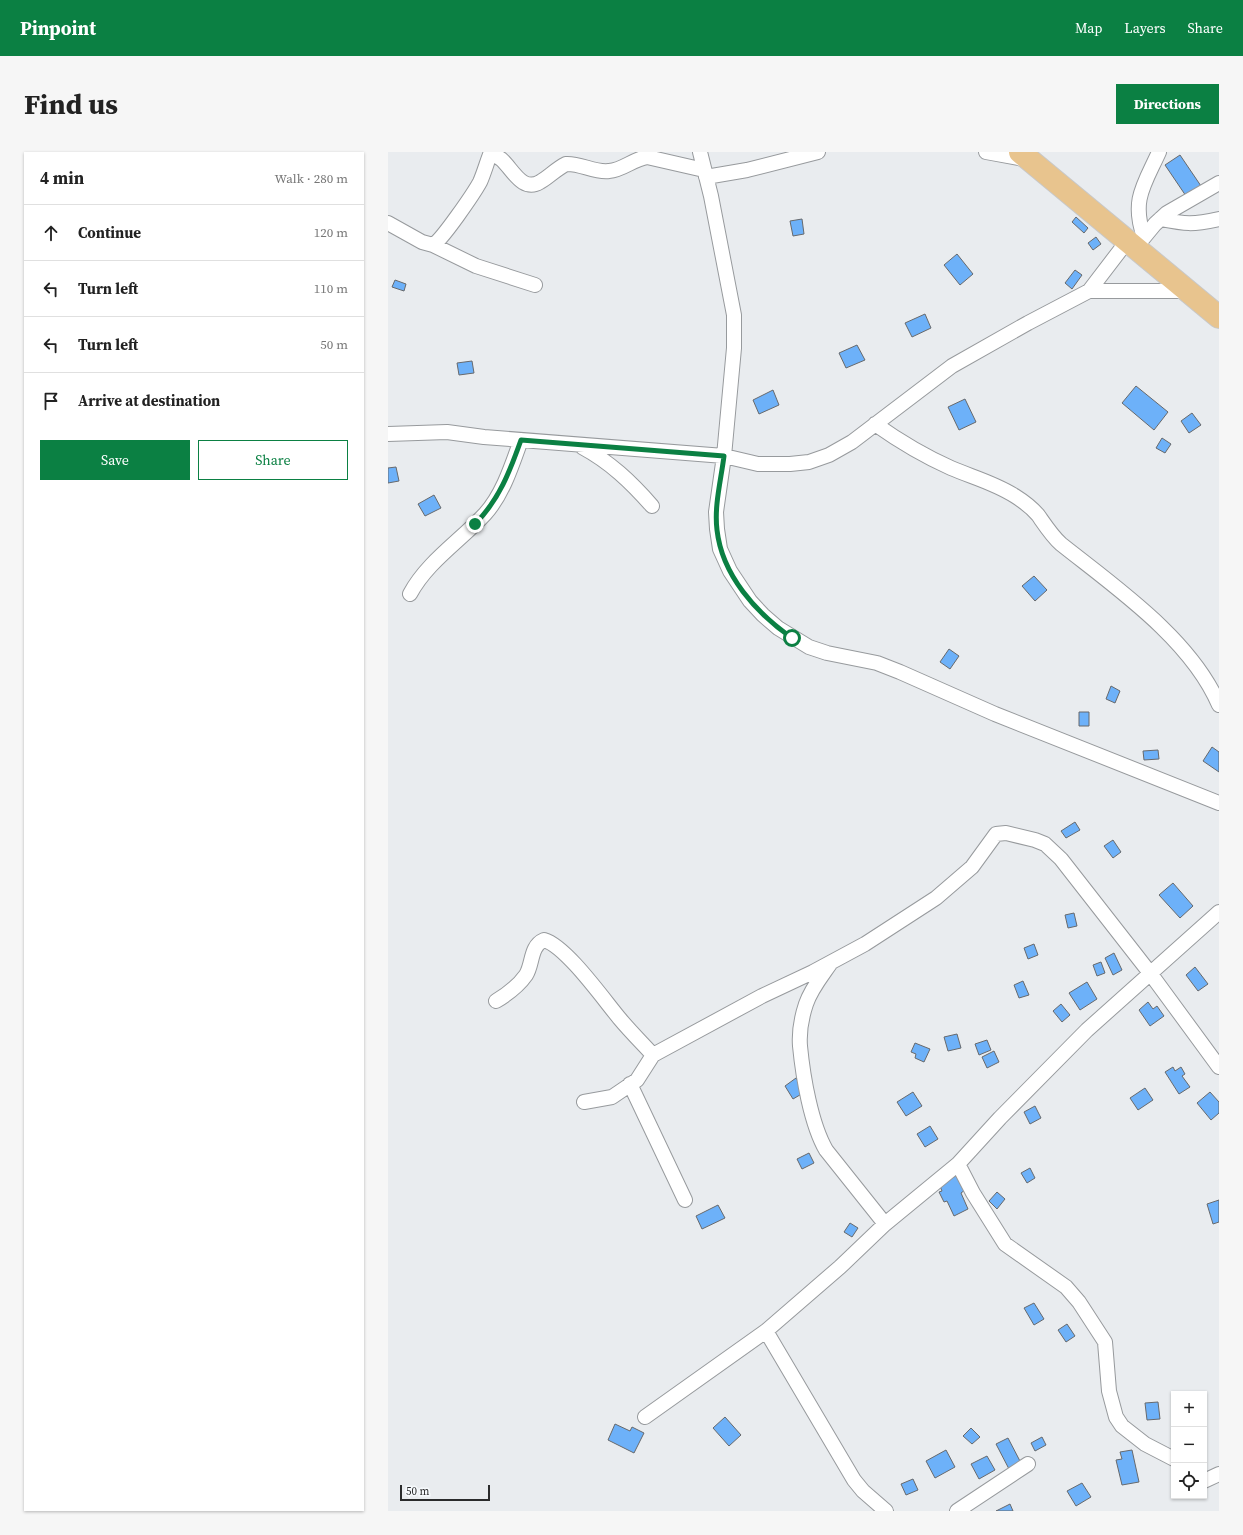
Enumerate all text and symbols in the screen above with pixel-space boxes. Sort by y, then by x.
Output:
text: Pinpoint [20,15,96,41]
text: Map [1075,18,1102,38]
text: Layers [1124,18,1166,38]
text: Share [1188,18,1223,38]
button: Directions [1116,84,1219,124]
text: Find us [24,85,118,123]
text: 4 min [40,166,84,190]
text: Walk · 280 m [275,170,348,187]
icon: ahead [40,222,62,244]
text: Continue [78,222,141,243]
text: 120 m [314,224,348,241]
icon: left [40,278,62,300]
text: Turn left [78,278,138,299]
text: 110 m [314,280,348,297]
icon: left [40,334,62,356]
text: Turn left [78,334,138,355]
text: 50 m [320,336,348,353]
icon: arrive [40,390,62,412]
text: Arrive at destination [78,390,220,411]
button: Save [40,440,190,480]
button: Share [198,440,348,480]
route end [466,515,484,533]
route start [783,629,801,647]
map controls [1171,1391,1207,1499]
button: + [1171,1391,1207,1427]
button: − [1171,1427,1207,1463]
button: locate [1171,1463,1207,1499]
scale bar [400,1483,490,1502]
text: 50 m [406,1484,429,1499]

